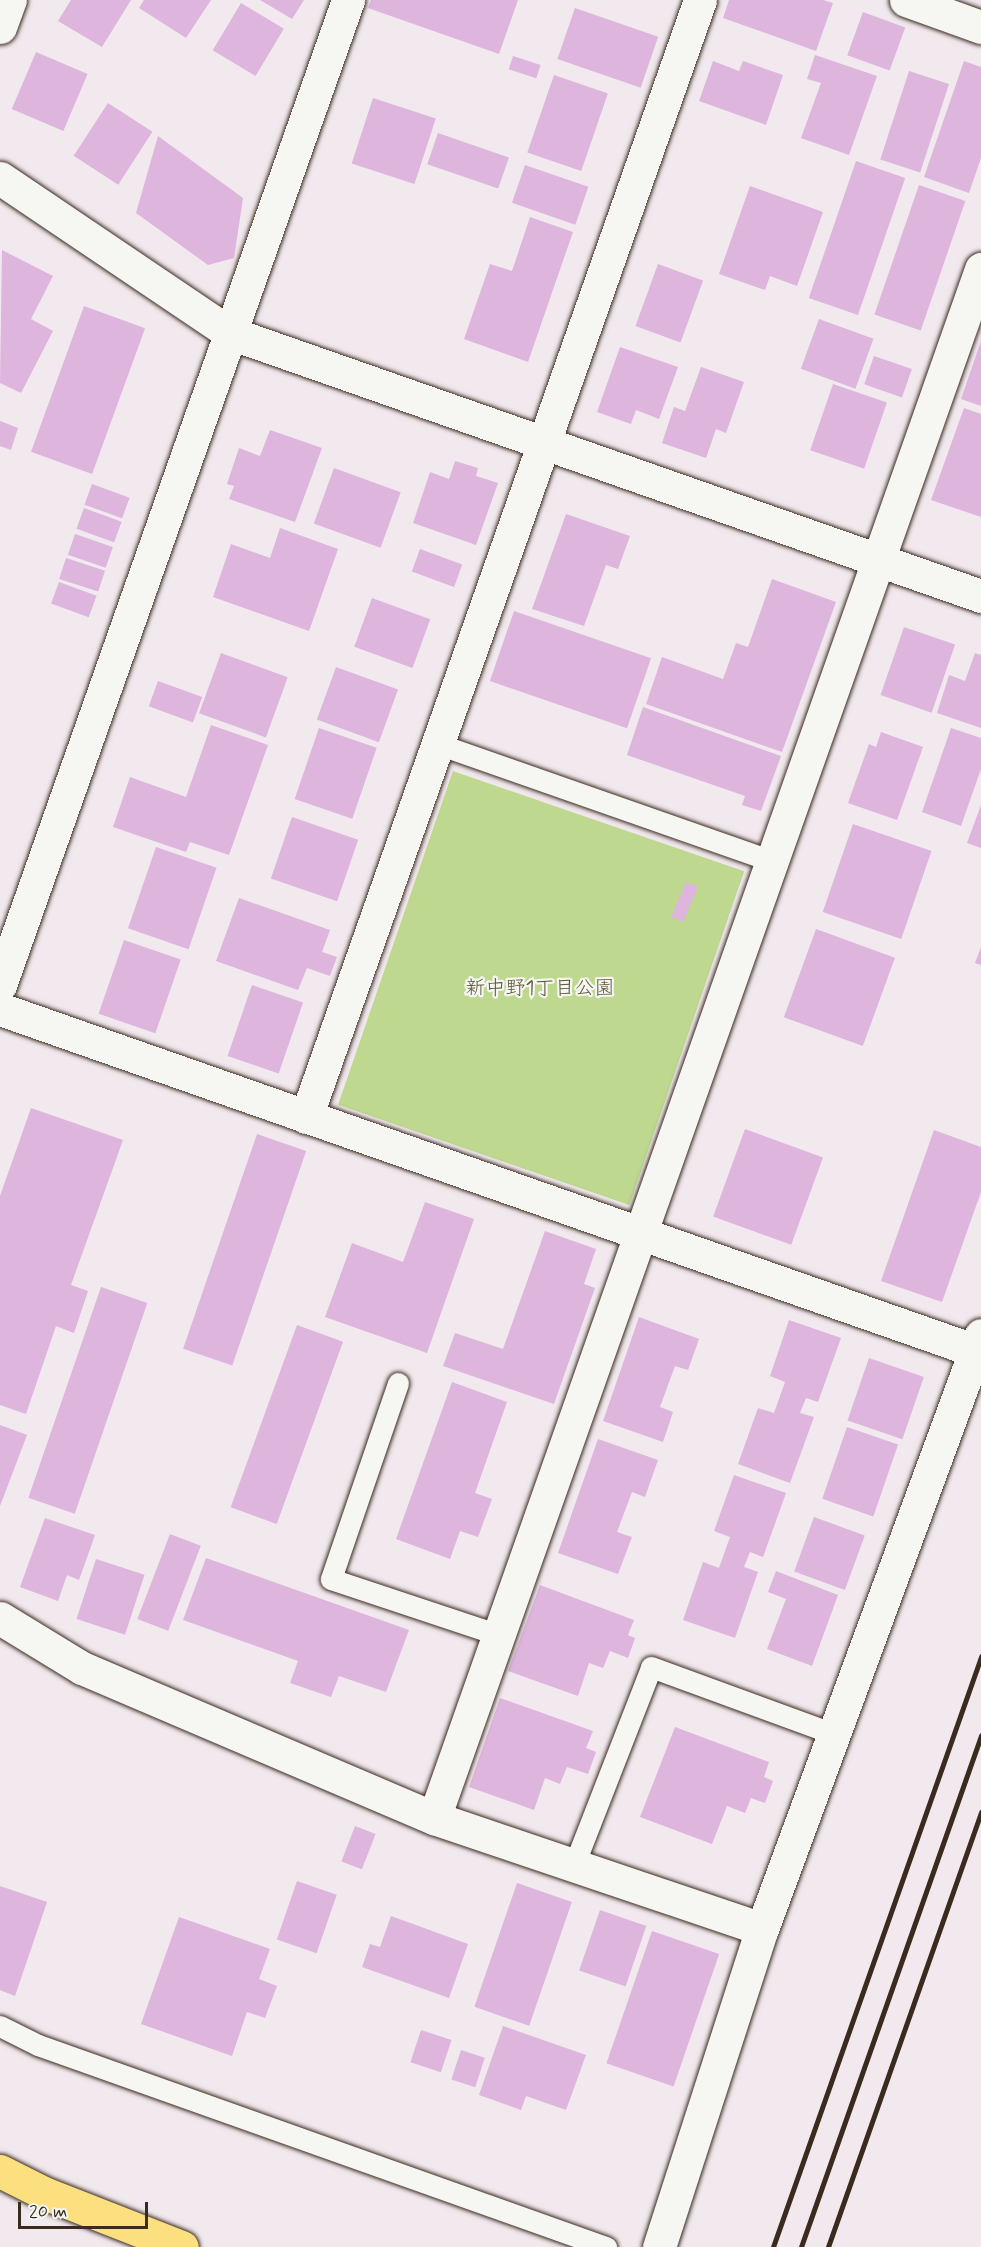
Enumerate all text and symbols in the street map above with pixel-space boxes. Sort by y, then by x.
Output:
park label: 新中野1丁目公園 [466,976,614,1000]
scale bar [21,2190,152,2228]
text: 20 m [29,2200,67,2224]

